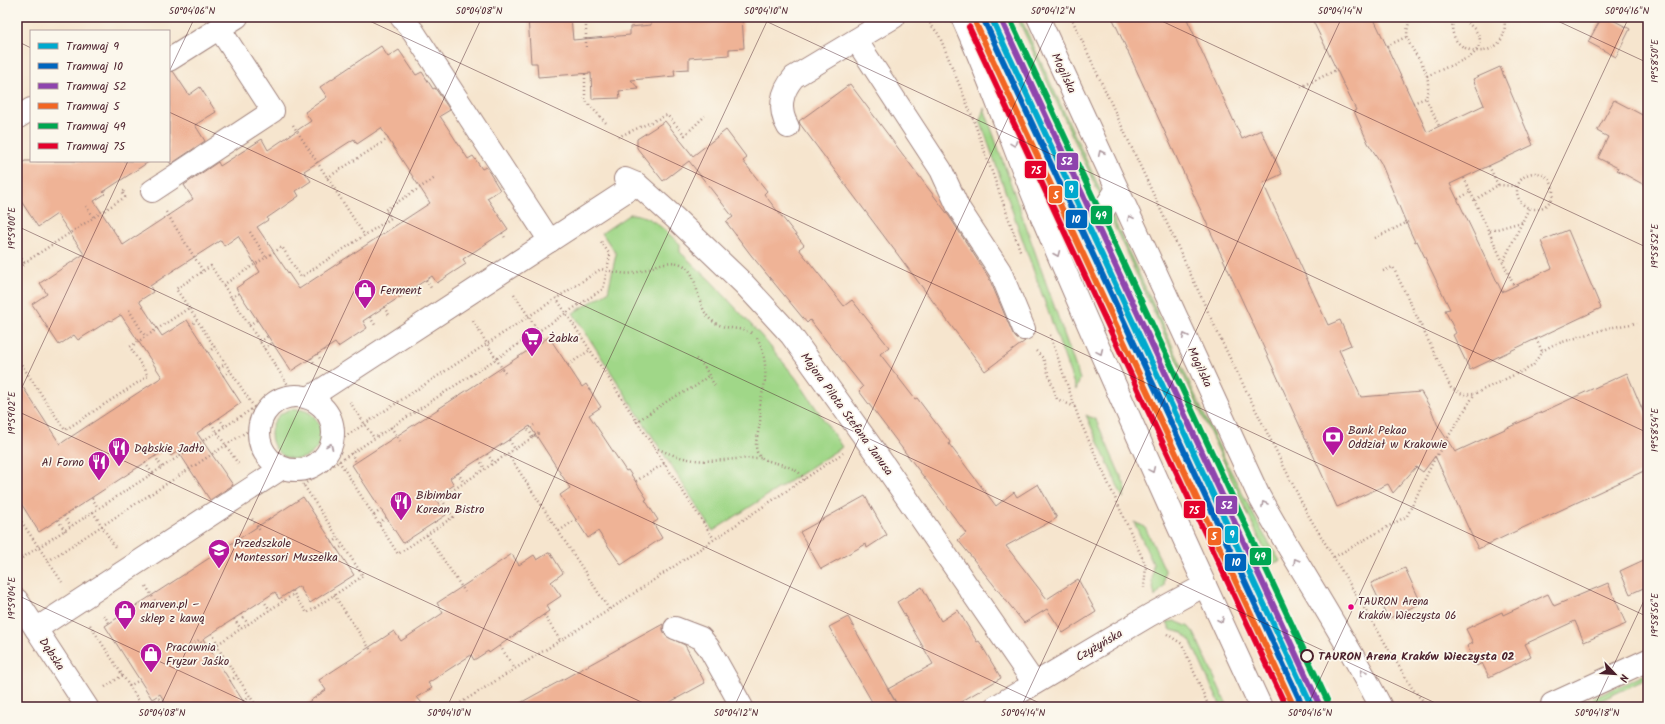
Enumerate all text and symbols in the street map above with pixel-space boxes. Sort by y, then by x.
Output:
text: 50°04'06"N [169,3,215,19]
text: 50°04'08"N [456,3,503,19]
text: 50°04'10"N [744,3,788,19]
text: 50°04'12"N [1031,3,1076,19]
text: 50°04'14"N [1318,3,1362,19]
text: 50°04'16"N [1605,3,1649,19]
legend [30,30,170,162]
text: Tramwaj 9 [66,37,119,56]
text: 19°58'50"E [1647,38,1663,83]
street label: Mogilska [1046,50,1081,97]
text: Tramwaj 10 [66,57,123,76]
text: Tramwaj 52 [66,77,127,96]
text: Tramwaj 5 [66,97,121,116]
text: Tramwaj 49 [66,117,126,136]
text: Tramwaj 75 [66,137,127,156]
one-way arrow [1009,140,1018,147]
one-way arrow [1098,150,1106,158]
line badge: 52 [1056,152,1079,171]
text: 52 [1060,153,1073,171]
line badge: 75 [1024,160,1047,179]
text: 75 [1031,162,1043,180]
line badge: 9 [1064,180,1079,199]
text: 9 [1068,181,1074,199]
line badge: 5 [1048,185,1063,204]
text: 5 [1052,187,1060,205]
line badge: 49 [1090,205,1113,225]
text: 19°59'00"E [4,206,20,249]
text: 49 [1095,207,1107,225]
line badge: 10 [1065,209,1088,229]
text: 10 [1072,211,1081,229]
one-way arrow [1127,215,1135,222]
text: 19°58'52"E [1647,223,1663,268]
one-way arrow [1053,250,1061,257]
shop icon: Ferment [352,277,378,310]
place label: Ferment [380,281,422,300]
supermarket icon: Żabka [519,325,545,358]
place label: Żabka [548,329,579,348]
one-way arrow [1182,333,1190,340]
street label: Mogilska [1182,344,1217,391]
one-way arrow [1095,348,1103,355]
street label: Majora Pilota Stefana Janusa [795,349,898,480]
text: 19°59'02"E [4,390,20,435]
text: 19°58'54"E [1647,407,1663,452]
place label: Bank Pekao Oddział w Krakowie [1348,421,1448,454]
bank icon: Bank Pekao Oddział w Krakowie [1320,424,1346,457]
restaurant icon: Dąbskie Jadło [106,435,132,468]
place label: Dąbskie Jadło [134,439,205,458]
one-way arrow [325,443,333,450]
restaurant icon: Al Forno [86,449,112,482]
place label: Al Forno [41,453,84,472]
one-way arrow [1147,466,1155,474]
place label: Bibimbar Korean Bistro [416,486,484,519]
restaurant icon: Bibimbar Korean Bistro [388,489,414,522]
line badge: 52 [1215,495,1238,515]
text: 52 [1220,497,1233,515]
line badge: 75 [1183,500,1206,519]
one-way arrow [1261,501,1269,508]
text: 75 [1189,502,1201,520]
line badge: 9 [1224,525,1239,544]
text: 9 [1229,526,1235,544]
line badge: 5 [1207,527,1222,546]
text: 5 [1210,528,1218,546]
place label: Przedszkole Montessori Muszelka [234,534,338,567]
school or university icon: Przedszkole Montessori Muszelka [206,537,232,570]
line badge: 49 [1249,547,1272,566]
text: 49 [1254,548,1266,566]
line badge: 10 [1224,553,1247,572]
text: 10 [1232,554,1241,572]
one-way arrow [1294,558,1301,565]
text: 19°59'04"E [4,575,20,619]
text: 19°58'56"E [1647,592,1663,637]
place label: TAURON Arena Kraków Wieczysta 06 [1358,593,1456,625]
place label: marven.pl – sklep z kawą [140,595,205,628]
shop icon: marven.pl – sklep z kawą [112,598,138,631]
marker: TAURON Arena Kraków Wieczysta 06 [1346,602,1356,612]
one-way arrow [1216,616,1224,624]
street label: Czyżyńska [1072,624,1127,667]
street label: Dąbska [34,634,70,675]
place label: Pracownia Fryzur Jaśko [166,638,229,671]
shop icon: Pracownia Fryzur Jaśko [138,641,164,674]
place label: TAURON Arena Kraków Wieczysta 02 [1318,647,1515,666]
marker: TAURON Arena Kraków Wieczysta 02 [1300,649,1314,663]
north arrow [1595,654,1635,694]
one-way arrow [1360,669,1367,677]
text: N [1614,671,1633,685]
text: 50°04'08"N [139,705,186,721]
text: 50°04'10"N [427,705,471,721]
text: 50°04'12"N [714,705,759,721]
text: 50°04'14"N [1001,705,1045,721]
text: 50°04'16"N [1288,705,1332,721]
text: 50°04'18"N [1575,705,1620,721]

